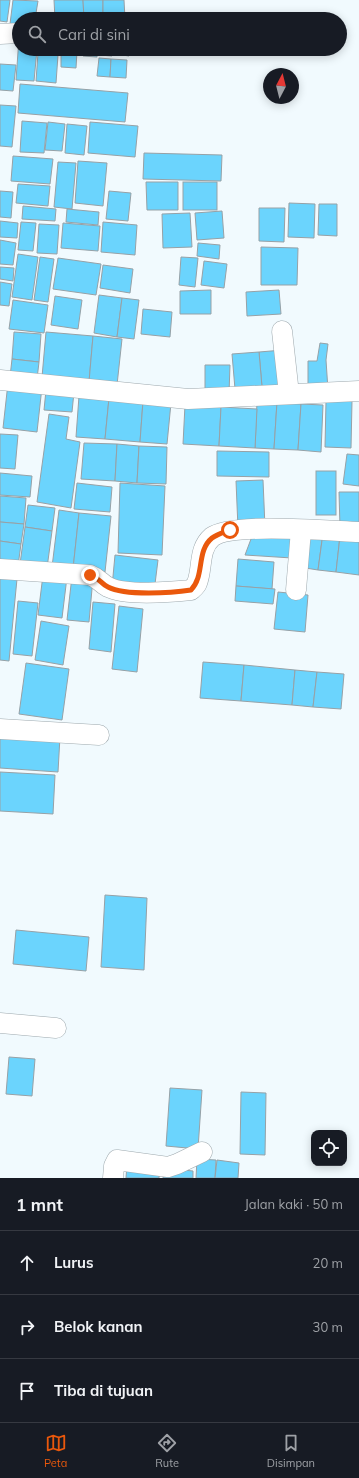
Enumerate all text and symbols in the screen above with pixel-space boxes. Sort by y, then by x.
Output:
search box [12,12,347,56]
icon: search [26,23,48,45]
text: Cari di sini [58,25,130,44]
north arrow [263,68,299,104]
route start [221,521,239,539]
route end [81,566,99,584]
map controls [311,1130,347,1166]
button: locate [311,1130,347,1166]
text: 1 mnt [16,1194,63,1215]
text: Jalan kaki · 50 m [245,1196,343,1212]
icon: ahead [16,1252,38,1274]
text: Lurus [54,1253,94,1272]
text: 20 m [313,1255,343,1271]
icon: right [16,1316,38,1338]
text: Belok kanan [54,1317,143,1336]
text: 30 m [313,1319,343,1335]
icon: arrive [16,1380,38,1402]
text: Tiba di tujuan [54,1381,153,1400]
tab: Peta [44,1432,67,1470]
tab: Rute [155,1432,179,1470]
tab: Disimpan [267,1432,315,1470]

